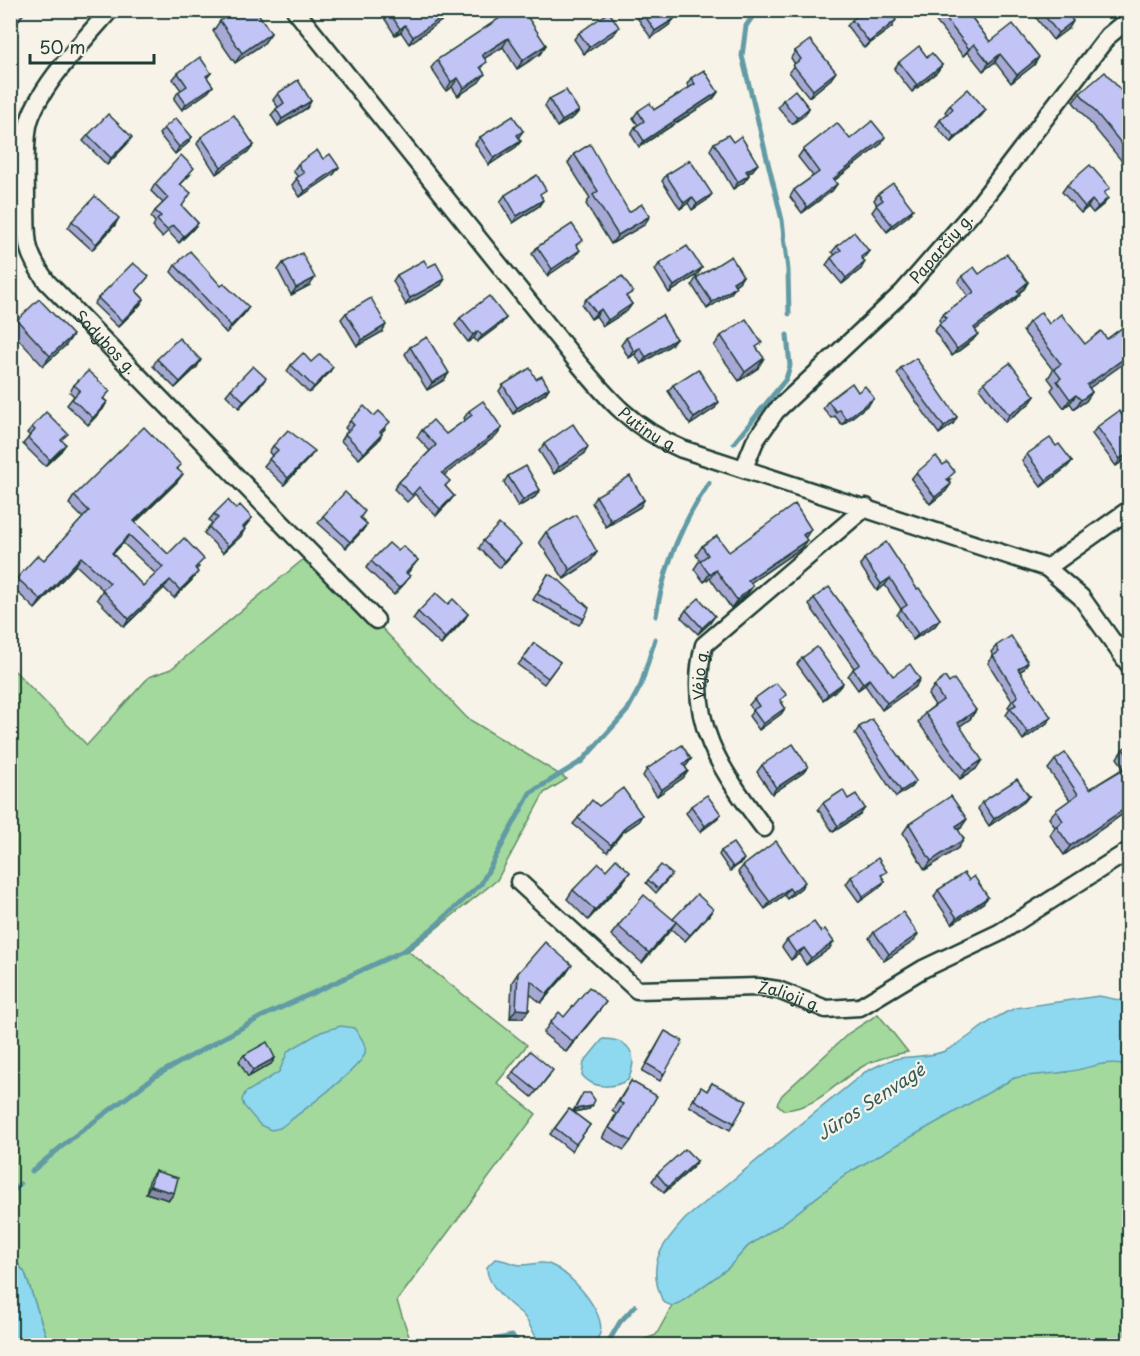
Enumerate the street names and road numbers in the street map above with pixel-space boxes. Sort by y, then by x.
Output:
street label: Paparčių g. [903,207,978,288]
street label: Sodybos g. [69,304,143,379]
street label: Putinų g. [614,400,683,457]
street label: Vėjo g. [686,646,714,701]
street label: Žalioji g. [756,974,825,1017]

